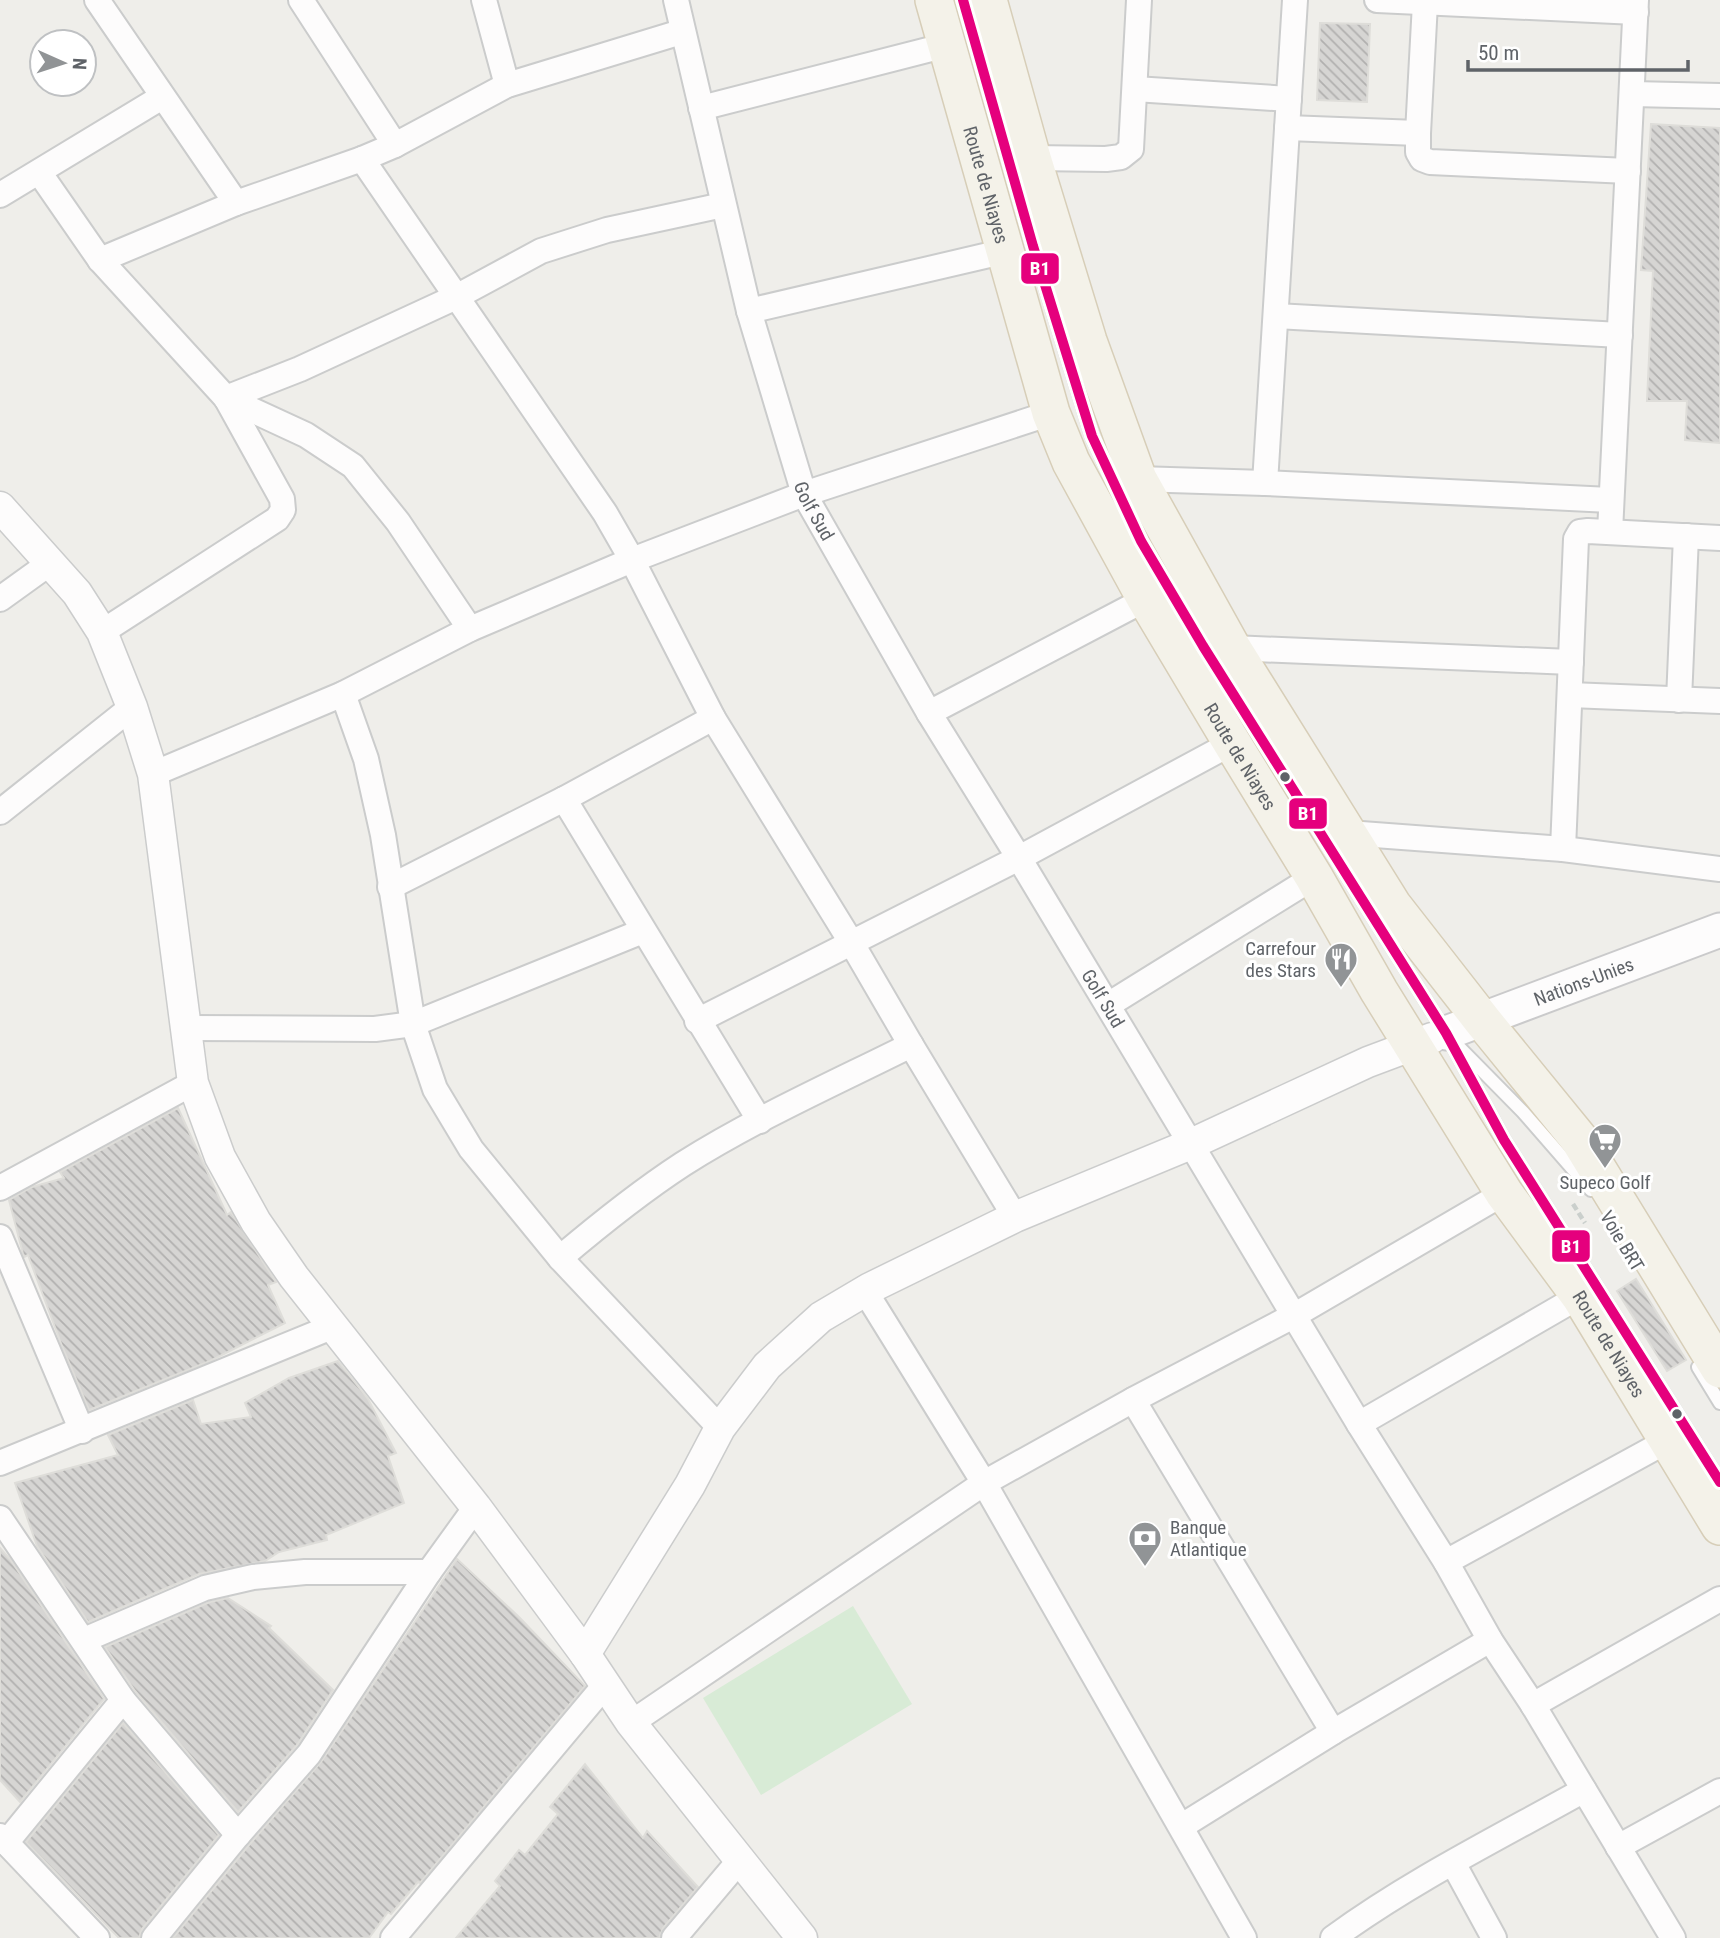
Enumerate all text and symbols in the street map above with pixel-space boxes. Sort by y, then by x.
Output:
north arrow [28,28,98,98]
scale bar [1468,28,1688,72]
text: 50 m [1478,41,1519,65]
text: N [68,57,91,70]
street label: Route de Niayes [959,123,1014,246]
line badge: B1 [1020,252,1060,285]
text: B1 [1030,257,1050,280]
street label: Golf Sud [789,479,840,544]
street label: Route de Niayes [1199,699,1282,814]
unlabelled marker [1278,770,1292,784]
line badge: B1 [1288,797,1328,830]
text: B1 [1298,802,1318,825]
place label: Carrefour des Stars [1245,937,1316,982]
restaurant icon: Carrefour des Stars [1322,940,1360,989]
street label: Nations-Unies [1530,952,1637,1010]
street label: Golf Sud [1077,965,1130,1032]
supermarket icon: Supeco Golf [1586,1121,1624,1170]
place label: Supeco Golf [1559,1171,1651,1194]
street label: Voie BRT [1595,1206,1649,1276]
line badge: B1 [1551,1229,1591,1263]
text: B1 [1561,1235,1581,1258]
street label: Route de Niayes [1568,1286,1650,1402]
unlabelled marker [1670,1407,1684,1421]
place label: Banque Atlantique [1170,1516,1247,1561]
bank icon: Banque Atlantique [1126,1519,1164,1568]

